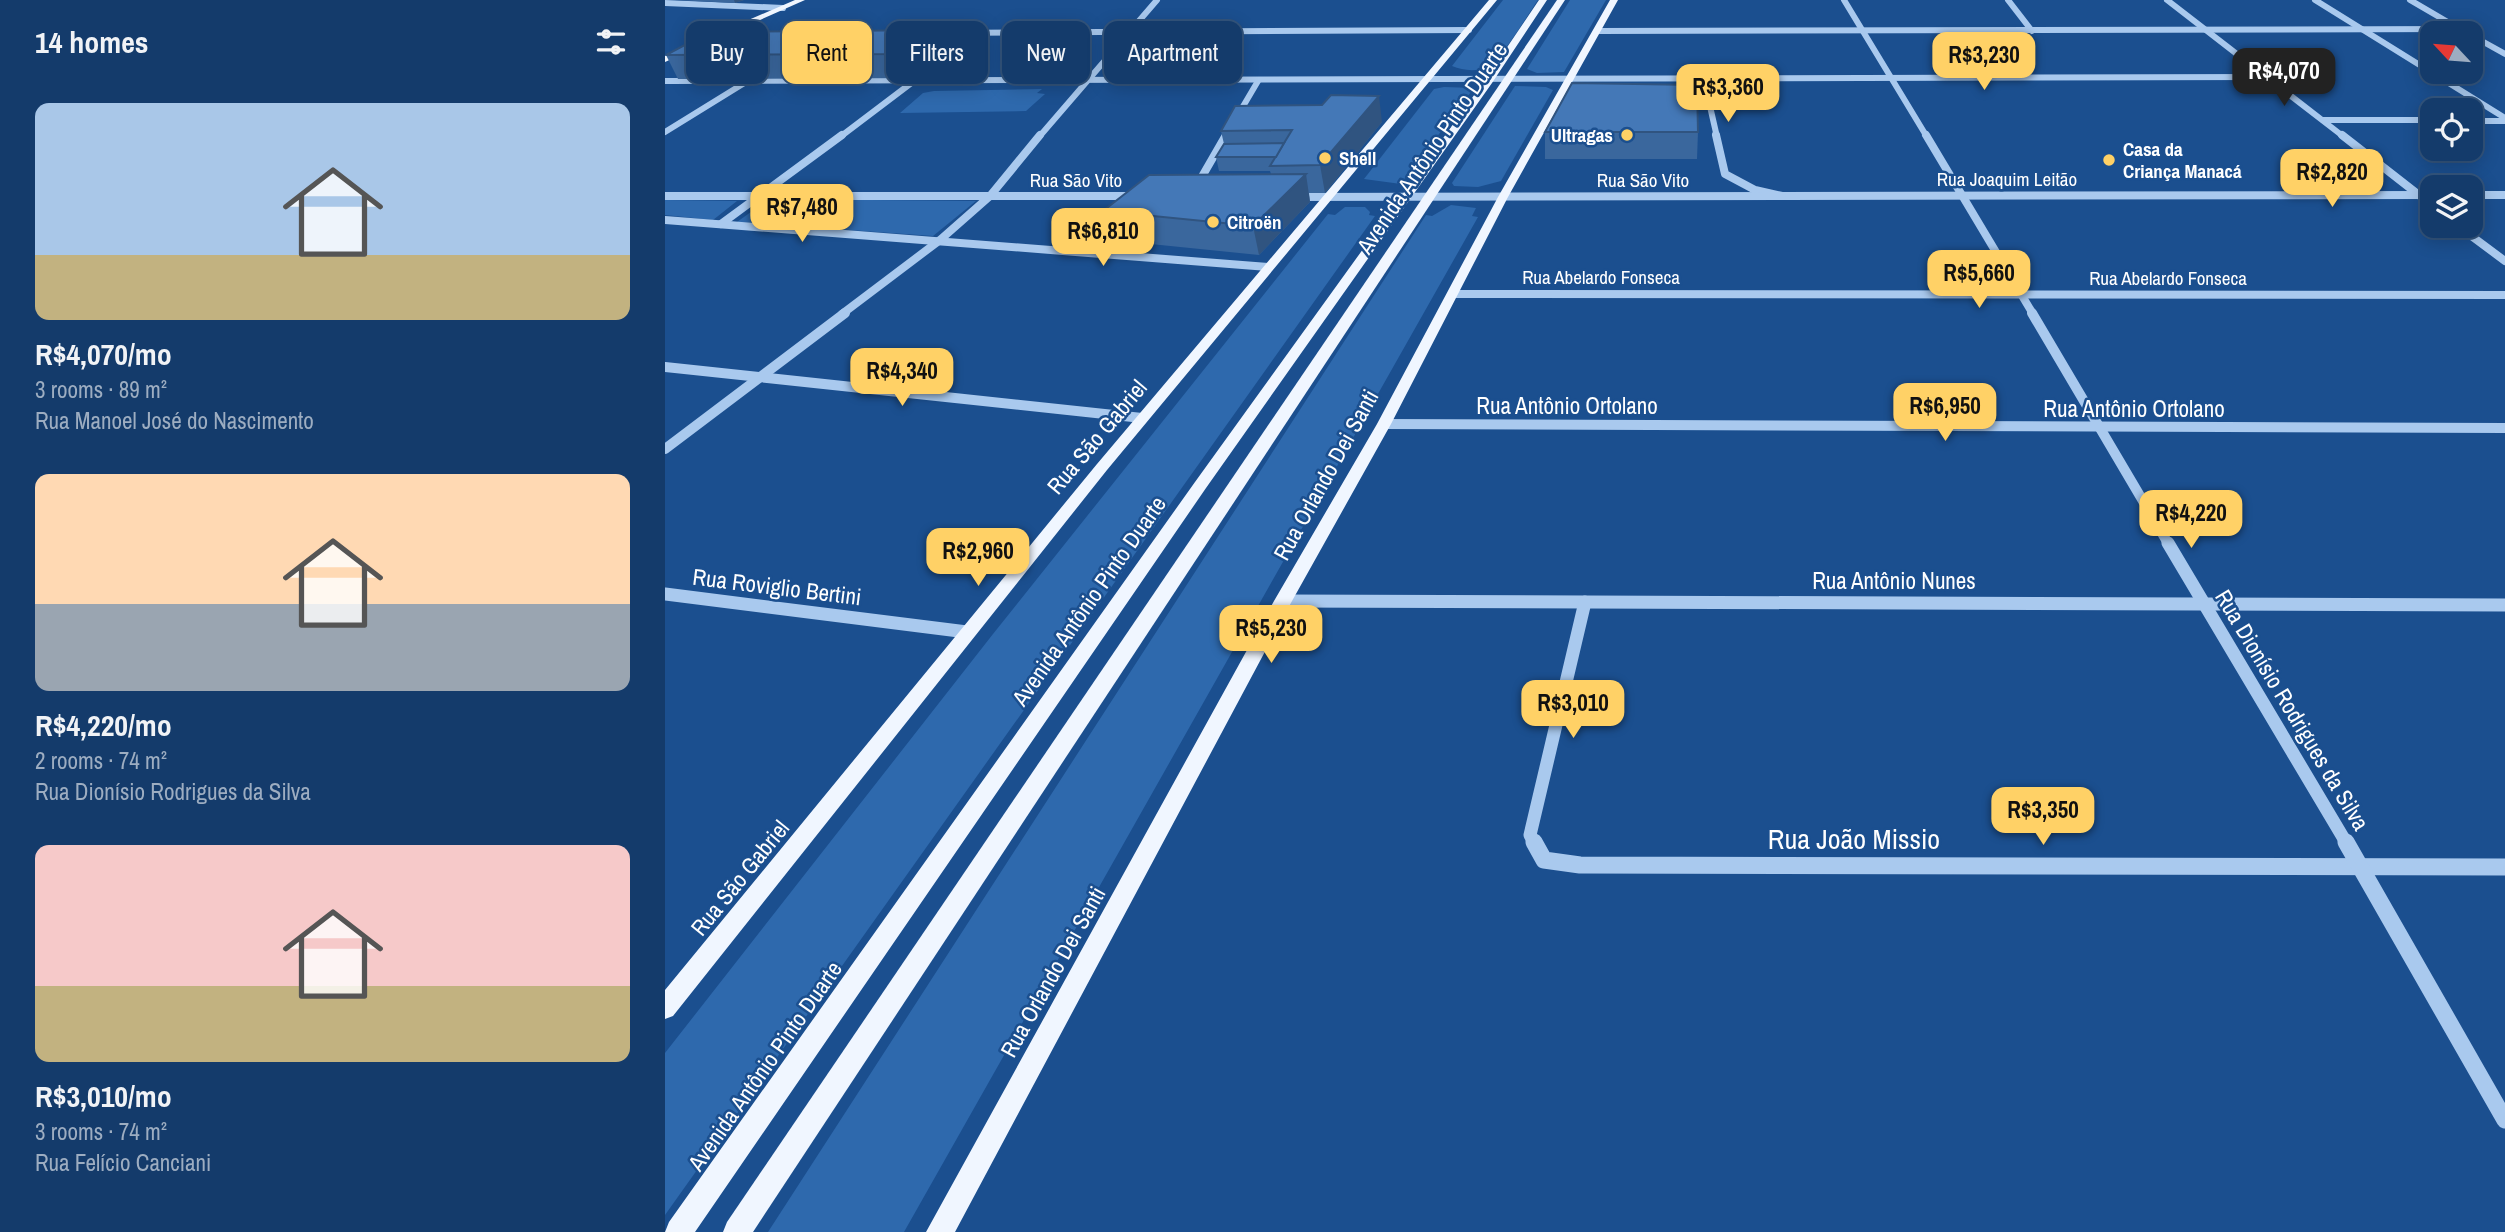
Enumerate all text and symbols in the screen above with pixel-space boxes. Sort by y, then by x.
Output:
chip: Buy [686,21,768,84]
chip: Rent [782,21,872,84]
chip: Filters [886,21,988,84]
chip: New [1002,21,1090,84]
chip: Apartment [1104,21,1242,84]
north arrow [2420,21,2483,84]
map controls [2420,21,2483,238]
text: 14 homes [35,22,149,62]
icon: filters [592,23,630,61]
pin: R$3,230 [1919,32,2049,92]
street label: Avenida Antônio Pinto Duarte [1348,36,1514,261]
text: R$3,230 [1948,39,2020,70]
pin: R$4,070 [2219,48,2349,108]
text: R$4,070 [2248,55,2320,86]
pin: R$3,360 [1663,64,1793,124]
text: R$3,360 [1692,71,1764,102]
button: locate [2420,98,2483,161]
place label: Ultragas [1551,122,1613,148]
marker: Ultragas [1619,127,1635,143]
place label: Casa da Criança Manacá [2123,136,2242,184]
place label: Shell [1339,145,1376,171]
icon: home [270,149,396,275]
marker: Shell [1317,150,1333,166]
pin: R$2,820 [2267,150,2397,209]
marker: Casa da Criança Manacá [2101,152,2117,168]
text: R$2,820 [2296,156,2368,187]
street label: Rua Joaquim Leitão [1937,166,2077,192]
street label: Rua São Vito [1030,167,1122,193]
street label: Rua São Vito [1597,167,1689,193]
button: layers [2420,175,2483,238]
pin: R$7,480 [737,184,867,244]
text: R$7,480 [766,191,838,222]
pin: R$6,810 [1038,208,1168,268]
place label: Citroën [1227,209,1282,235]
marker: Citroën [1205,214,1221,230]
text: R$6,810 [1067,215,1139,246]
pin: R$5,660 [1914,250,2044,310]
text: R$5,660 [1943,257,2015,288]
street label: Rua Abelardo Fonseca [1522,264,1680,290]
street label: Rua Abelardo Fonseca [2089,265,2247,291]
text: R$4,070/mo [35,334,172,374]
pin: R$4,340 [837,348,967,408]
text: R$4,340 [866,355,938,386]
street label: Rua São Gabriel [1040,373,1154,500]
text: 3 rooms · 89 m² [35,374,167,405]
street label: Rua Orlando Dei Santi [1266,384,1385,566]
pin: R$6,950 [1880,384,2010,443]
street label: Rua Antônio Ortolano [1476,390,1658,421]
text: R$6,950 [1909,390,1981,421]
street label: Rua Antônio Ortolano [2043,393,2225,424]
text: Rua Manoel José do Nascimento [35,405,314,436]
street label: Avenida Antônio Pinto Duarte [1004,490,1173,713]
pin: R$4,220 [2126,490,2256,550]
text: R$4,220 [2155,497,2227,528]
icon: home [270,520,396,646]
pin: R$2,960 [913,528,1043,588]
text: R$2,960 [942,535,1014,566]
street label: Rua Roviglio Bertini [691,561,863,612]
street label: Rua Antônio Nunes [1812,565,1976,596]
street label: Rua Dionísio Rodrigues da Silva [2208,584,2377,836]
pin: R$5,230 [1206,606,1336,665]
text: R$5,230 [1235,612,1307,643]
pin: R$3,010 [1508,680,1638,740]
text: R$3,010 [1537,687,1609,718]
text: R$4,220/mo [35,705,172,745]
text: 2 rooms · 74 m² [35,745,167,776]
text: Rua Dionísio Rodrigues da Silva [35,776,311,807]
pin: R$3,350 [1978,788,2108,847]
text: R$3,350 [2007,794,2079,825]
street label: Rua São Gabriel [683,813,796,942]
street label: Rua João Missio [1768,820,1940,858]
street label: Rua Orlando Dei Santi [993,881,1112,1063]
icon: home [270,891,396,1017]
street label: Avenida Antônio Pinto Duarte [680,955,849,1178]
text: R$3,010/mo [35,1076,172,1116]
text: 3 rooms · 74 m² [35,1116,167,1147]
text: Rua Felício Canciani [35,1147,211,1178]

